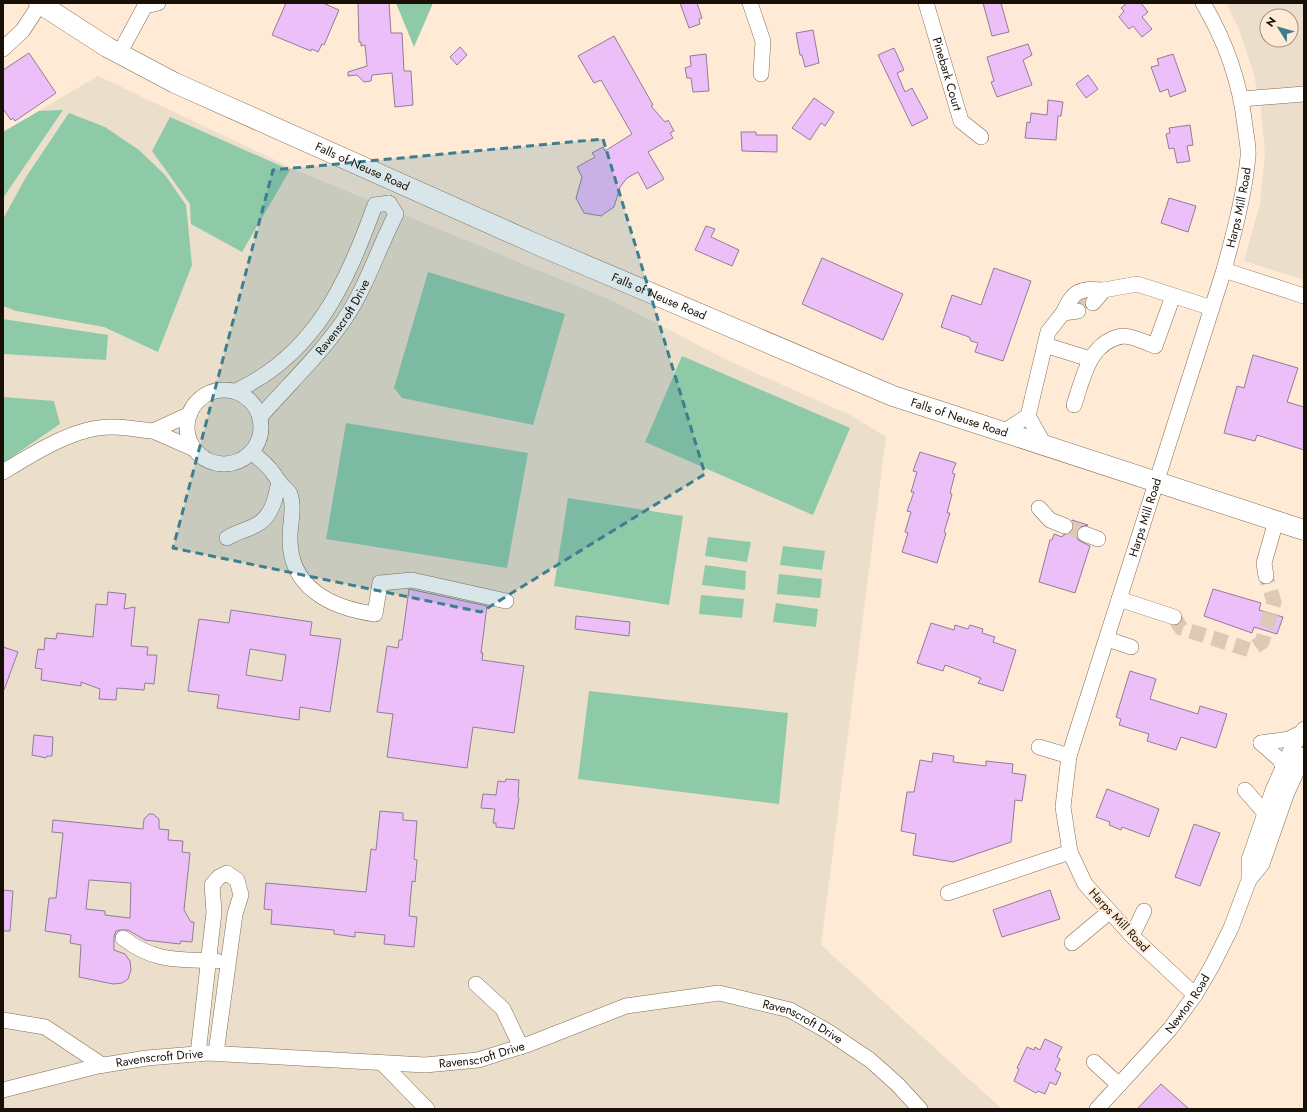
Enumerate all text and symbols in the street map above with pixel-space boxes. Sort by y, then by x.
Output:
north arrow [1259,8,1299,48]
text: N [1262,14,1280,30]
street label: Pinebark Court [928,35,967,113]
street label: Falls of Neuse Road [312,138,412,195]
street label: Harps Mill Road [1221,166,1256,250]
street label: Falls of Neuse Road [609,268,709,325]
street label: Ravenscroft Drive [311,276,374,359]
street label: Falls of Neuse Road [908,393,1010,442]
street label: Harps Mill Road [1124,476,1166,559]
street label: Harps Mill Road [1085,884,1153,956]
street label: Newton Road [1161,971,1214,1037]
street label: Ravenscroft Drive [761,995,846,1048]
street label: Ravenscroft Drive [438,1037,527,1073]
street label: Ravenscroft Drive [114,1044,204,1072]

